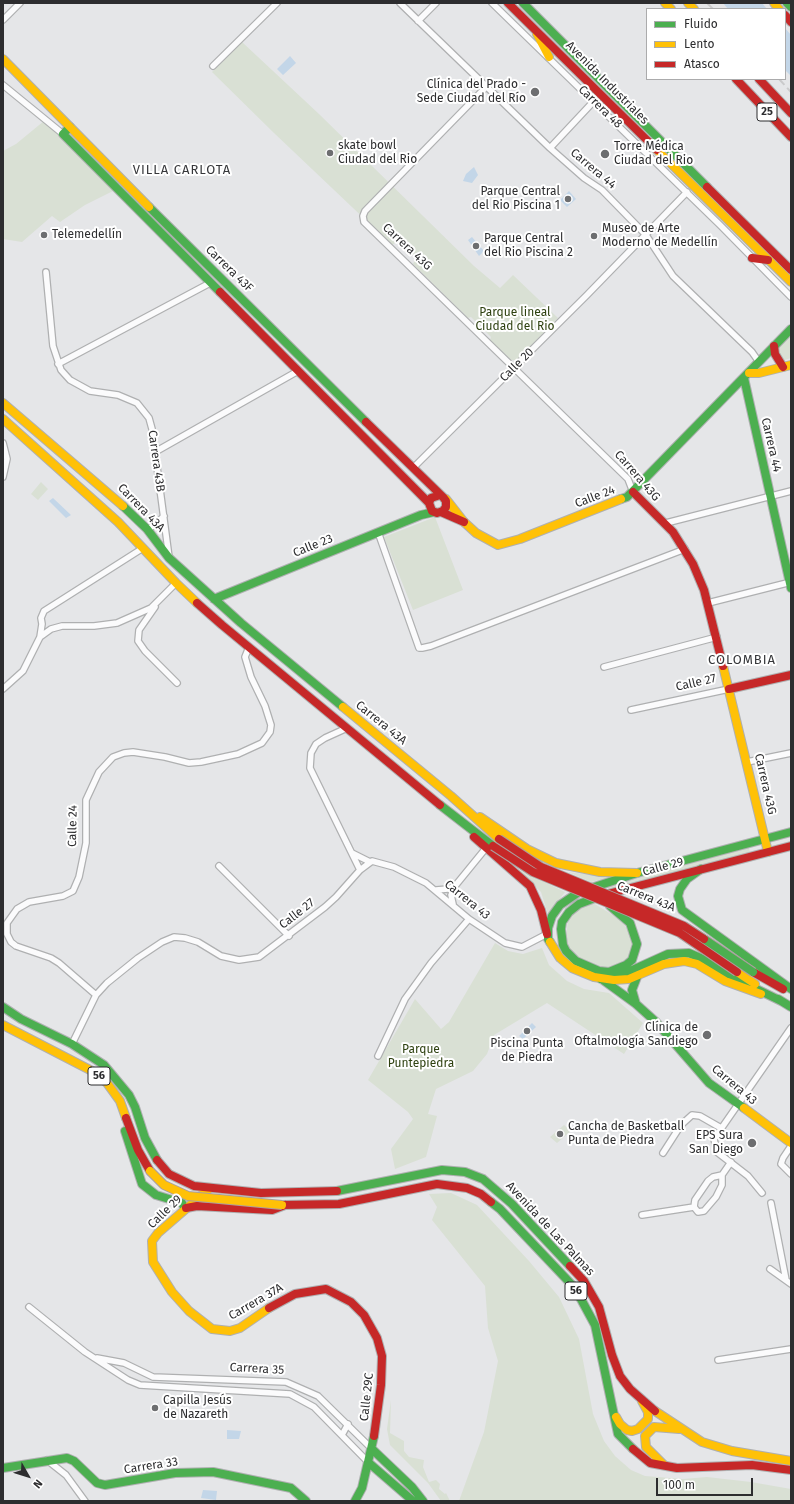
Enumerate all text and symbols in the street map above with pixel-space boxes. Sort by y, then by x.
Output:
legend [646,8,786,80]
text: Fluido [684,17,718,31]
text: Lento [684,37,714,51]
street label: Avenida Industriales [563,39,651,127]
text: Atasco [684,57,720,71]
place label: Clínica del Prado - Sede Ciudad del Río [417,78,526,106]
street label: Carrera 48 [575,83,625,131]
marker: Clínica del Prado - Sede Ciudad del Río [529,86,541,98]
road number: 25 [757,103,777,121]
place label: skate bowl Ciudad del Rio [338,139,417,167]
place label: Torre Médica Ciudad del Rio [614,140,693,168]
street label: Carrera 44 [567,146,619,192]
marker: skate bowl Ciudad del Rio [325,148,335,158]
marker: Torre Médica Ciudad del Rio [599,148,611,160]
district label: VILLA CARLOTA [133,162,231,178]
place label: Parque Central del Rio Piscina 1 [472,185,560,213]
marker: Parque Central del Rio Piscina 1 [563,194,573,204]
street label: Carrera 43G [379,221,435,273]
place label: Museo de Arte Moderno de Medellín [602,222,718,250]
place label: Telemedellín [52,228,122,242]
marker: Telemedellín [39,230,49,240]
marker: Museo de Arte Moderno de Medellín [589,231,599,241]
place label: Parque Central del Rio Piscina 2 [484,232,573,260]
marker: Parque Central del Rio Piscina 2 [471,241,481,251]
street label: Carrera 43F [202,243,256,295]
park label: Parque lineal Ciudad del Rio [475,306,555,334]
street label: Calle 20 [497,345,537,385]
street label: Carrera 44 [758,416,784,474]
street label: Carrera 43B [145,429,167,493]
street label: Carrera 43G [611,448,663,504]
street label: Carrera 43A [114,481,168,535]
street label: Calle 24 [573,483,617,511]
street label: Calle 23 [291,532,335,560]
district label: COLOMBIA [708,652,776,668]
street label: Calle 27 [674,671,718,695]
street label: Carrera 43A [353,698,409,748]
street label: Carrera 43G [751,752,779,816]
street label: Calle 24 [65,805,81,847]
street label: Calle 29 [641,855,685,879]
street label: Carrera 43 [441,877,493,923]
street label: Carrera 43A [615,879,677,915]
street label: Calle 27 [276,896,318,932]
place label: Clínica de Oftalmología Sandiego [574,1021,698,1049]
marker: Piscina Punta de Piedra [522,1026,532,1036]
marker: Clínica de Oftalmología Sandiego [701,1029,713,1041]
place label: Piscina Punta de Piedra [490,1037,564,1065]
park label: Parque Puntepiedra [388,1043,454,1071]
street label: Carrera 43 [708,1062,760,1108]
road number: 56 [88,1067,110,1085]
place label: Cancha de Basketball Punta de Piedra [568,1120,684,1148]
marker: Cancha de Basketball Punta de Piedra [555,1129,565,1139]
place label: EPS Sura San Diego [689,1129,743,1157]
marker: EPS Sura San Diego [746,1137,758,1149]
street label: Avenida de Las Palmas [503,1179,597,1279]
street label: Calle 29 [145,1192,185,1232]
street label: Carrera 37A [226,1281,286,1323]
road number: 56 [565,1282,587,1300]
street label: Carrera 35 [229,1360,285,1378]
street label: Calle 29C [357,1372,377,1422]
place label: Capilla Jesús de Nazareth [163,1394,232,1422]
marker: Capilla Jesús de Nazareth [150,1403,160,1413]
street label: Carrera 33 [123,1455,179,1477]
north arrow [8,1456,48,1496]
scale bar [658,1470,755,1496]
text: N [30,1477,45,1491]
text: 100 m [663,1478,695,1492]

